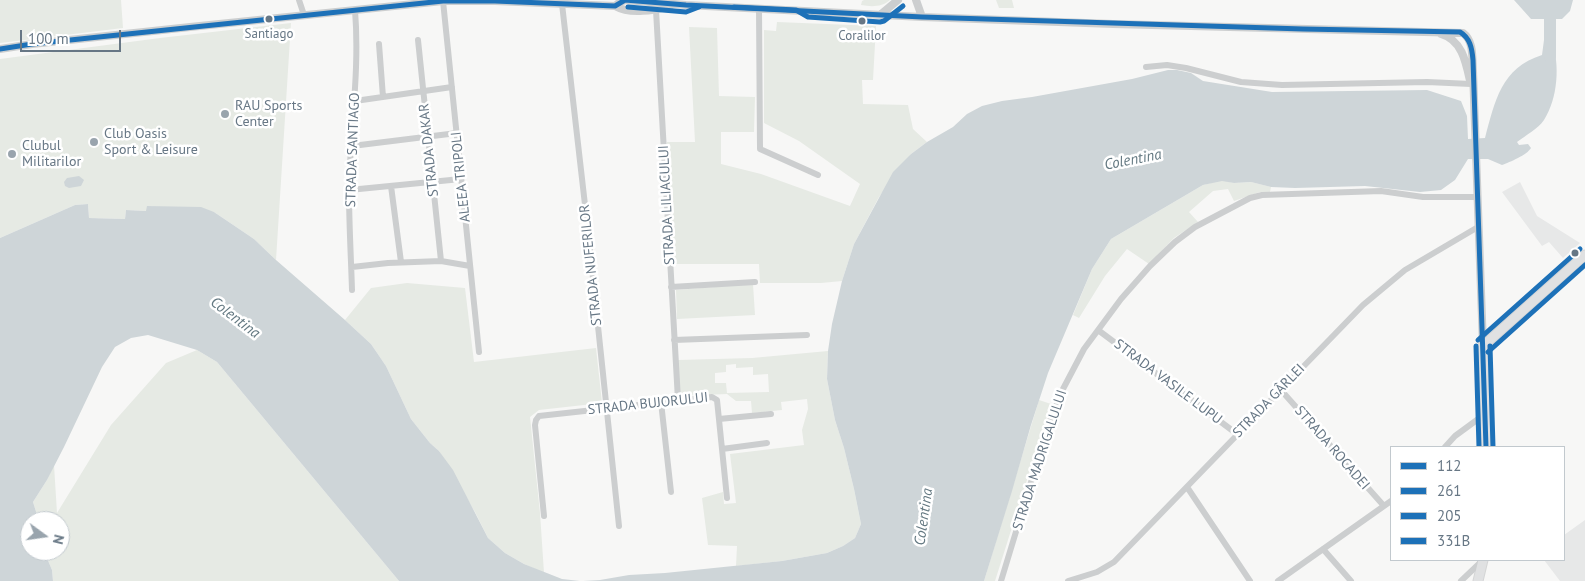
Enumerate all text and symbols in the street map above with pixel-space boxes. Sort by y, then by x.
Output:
marker: Santiago [264,14,274,24]
marker: Coralilor [857,16,867,26]
scale bar [22,20,124,52]
place label: Santiago [245,26,293,42]
place label: Coralilor [838,28,886,44]
text: 100 m [28,29,69,48]
street label: STRADA SANTIAGO [343,92,363,208]
place label: RAU Sports Center [235,98,302,130]
street label: STRADA DAKAR [416,103,442,197]
marker: RAU Sports Center [219,108,231,120]
place label: Club Oasis Sport & Leisure [104,126,198,158]
street label: ALEEA TRIPOLI [448,131,474,223]
marker: Club Oasis Sport & Leisure [88,136,100,148]
place label: Clubul Militarilor [22,138,81,170]
street label: STRADA LILIACULUI [655,145,679,265]
water label: Colentina [1103,146,1163,174]
marker: Clubul Militarilor [6,148,18,160]
street label: STRADA NUFERILOR [576,203,606,327]
unlabelled marker [1570,248,1580,258]
water label: Colentina [207,293,263,343]
street label: STRADA VASILE LUPU [1111,336,1225,428]
street label: STRADA GÂRLEI [1230,361,1308,441]
street label: STRADA MADRIGALULUI [1009,388,1071,532]
street label: STRADA BUJORULUI [587,389,709,419]
street label: STRADA ROCADEI [1291,403,1373,493]
legend [1390,446,1565,561]
text: 112 [1437,456,1462,475]
text: 261 [1437,481,1462,500]
water label: Colentina [911,487,937,547]
text: 205 [1437,506,1462,525]
north arrow [20,511,70,561]
text: 331B [1437,531,1470,550]
text: N [49,533,68,546]

